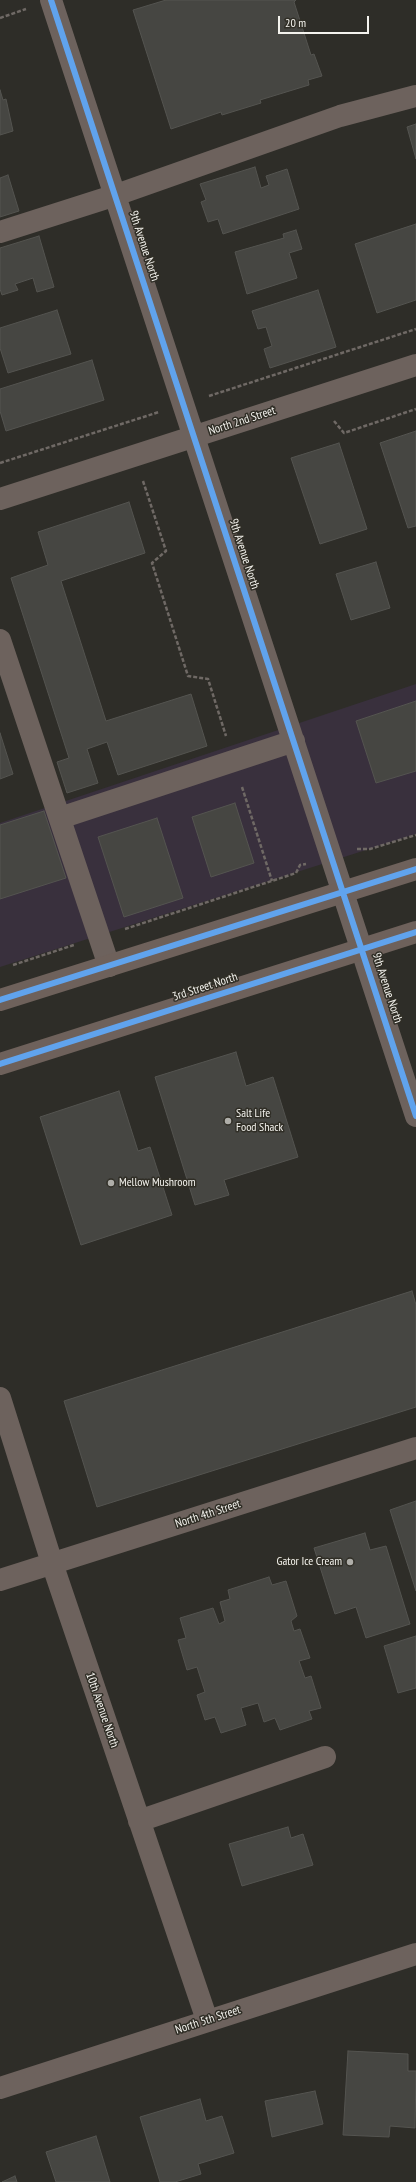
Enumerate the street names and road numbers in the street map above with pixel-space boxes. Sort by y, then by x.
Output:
street label: 9th Avenue North [126,209,162,283]
street label: North 2nd Street [207,403,277,439]
street label: 9th Avenue North [226,517,262,591]
street label: 9th Avenue North [369,951,405,1025]
street label: 3rd Street North [171,970,239,1004]
street label: North 4th Street [174,1497,242,1531]
street label: 10th Avenue North [82,1670,122,1750]
street label: North 5th Street [174,2003,242,2037]

